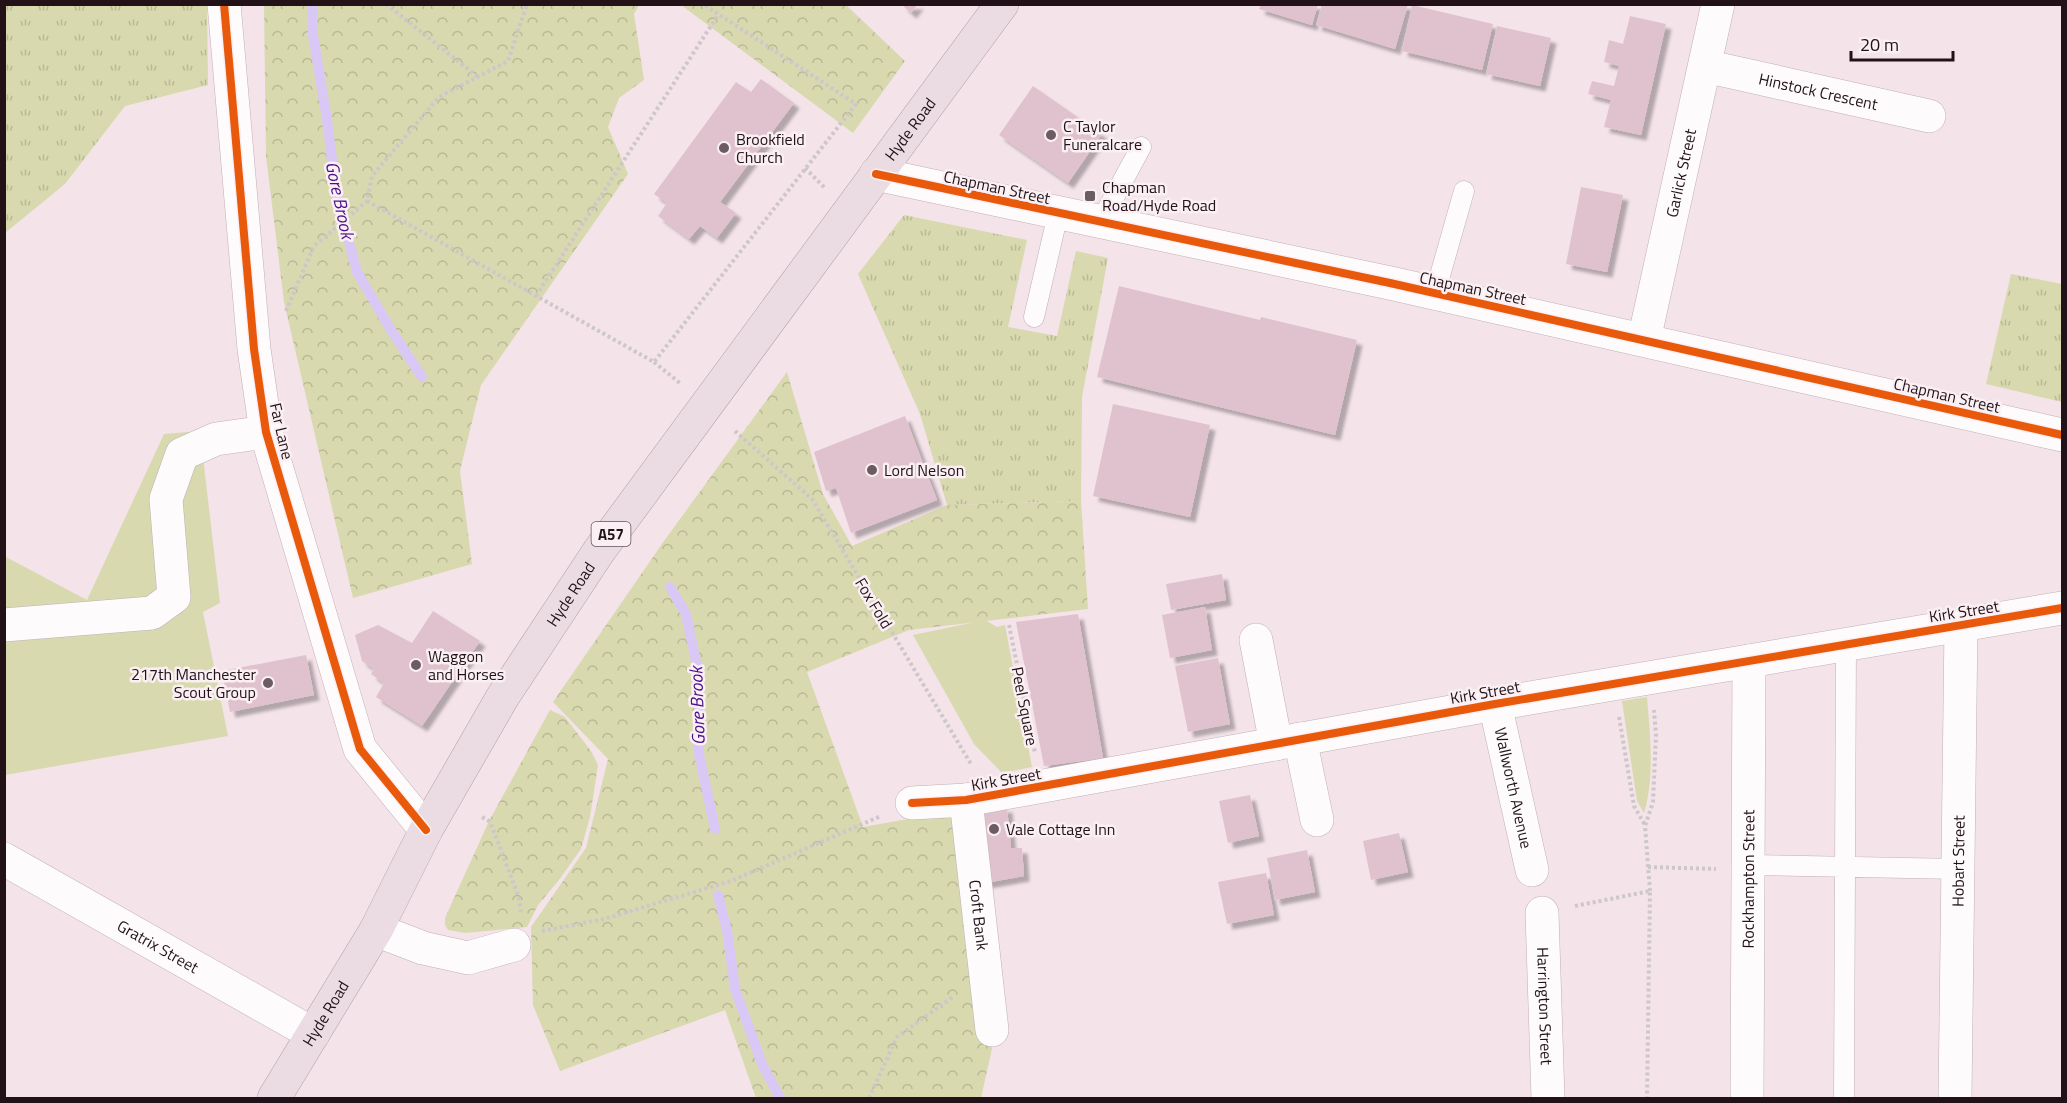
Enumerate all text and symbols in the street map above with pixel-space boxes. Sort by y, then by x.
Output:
scale bar [1851,24,1953,62]
text: 20 m [1860,31,1899,58]
street label: Hinstock Crescent [1756,66,1880,116]
street label: Hyde Road [879,92,941,166]
place label: C Taylor Funeralcare [1063,114,1142,156]
street label: Garlick Street [1659,126,1702,220]
place label: Brookfield Church [736,127,805,169]
marker: C Taylor Funeralcare [1044,128,1058,142]
marker: Brookfield Church [717,141,731,155]
water label: Gore Brook [319,159,362,243]
street label: Chapman Street [941,164,1053,210]
place label: Chapman Road/Hyde Road [1102,175,1216,217]
marker: Chapman Road/Hyde Road [1083,189,1097,203]
street label: Chapman Street [1417,265,1529,311]
street label: Chapman Street [1891,371,2003,419]
street label: Far Lane [264,400,300,462]
place label: Lord Nelson [884,458,964,482]
marker: Lord Nelson [865,463,879,477]
road number: A57 [592,522,630,546]
street label: Hyde Road [540,557,601,631]
street label: Fox Fold [849,573,899,633]
street label: Kirk Street [1927,594,2001,628]
place label: Waggon and Horses [428,644,504,686]
marker: Waggon and Horses [409,658,423,672]
place label: 217th Manchester Scout Group [131,662,256,704]
water label: Gore Brook [682,664,712,746]
street label: Peel Square [1006,665,1044,747]
street label: Kirk Street [1448,674,1522,710]
marker: 217th Manchester Scout Group [261,676,275,690]
street label: Wallworth Avenue [1489,725,1539,851]
street label: Kirk Street [969,761,1043,797]
street label: Rockhampton Street [1736,809,1760,948]
street label: Hobart Street [1945,815,1971,907]
place label: Vale Cottage Inn [1006,817,1115,841]
marker: Vale Cottage Inn [987,822,1001,836]
street label: Croft Bank [963,879,995,952]
street label: Gratrix Street [113,914,204,979]
street label: Harrington Street [1531,947,1559,1066]
street label: Hyde Road [296,976,355,1051]

